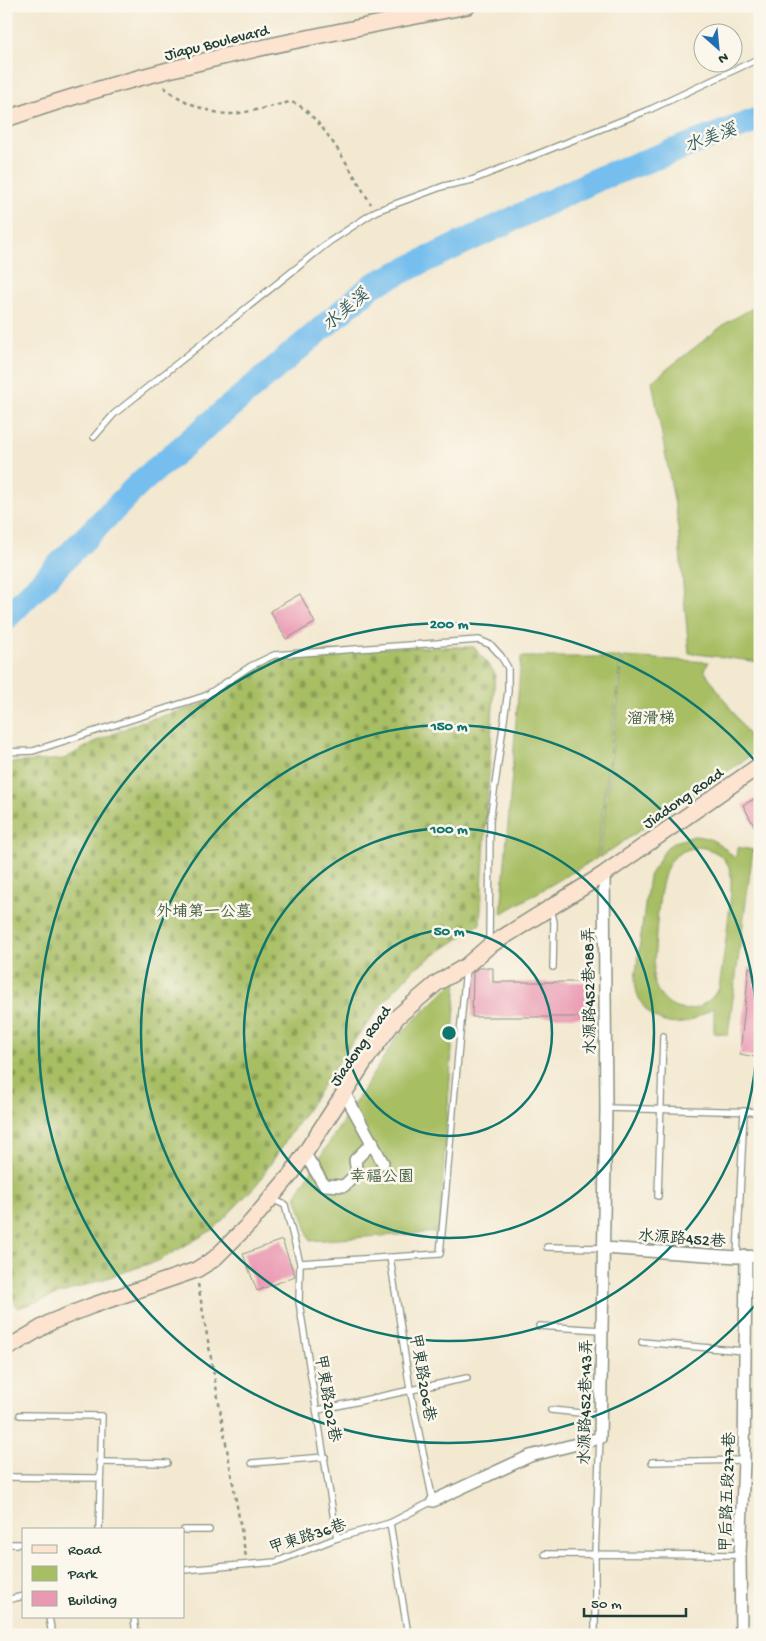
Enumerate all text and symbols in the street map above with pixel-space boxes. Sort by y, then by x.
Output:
street label: Jiapu Boulevard [163,22,273,67]
north arrow [694,22,744,72]
text: N [715,48,731,67]
water label: 水美溪 [682,119,741,158]
water label: 水美溪 [319,284,375,336]
text: 200 m [430,616,469,634]
park label: 溜滑梯 [627,710,675,730]
text: 150 m [430,718,468,736]
street label: Jiadong Road [640,764,729,835]
text: 100 m [429,821,468,839]
park label: 外埔第一公墓 [156,902,252,923]
text: 50 m [434,923,465,941]
street label: 水源路452巷188弄 [579,927,602,1055]
street label: Jiadong Road [327,1002,398,1091]
centre of rings [440,1024,458,1042]
park label: 幸福公園 [350,1167,414,1188]
street label: 水源路452巷 [637,1226,726,1253]
street label: 甲東路206巷 [403,1332,440,1423]
street label: 水源路452巷143弄 [575,1339,598,1465]
street label: 甲東路202巷 [308,1353,345,1444]
street label: 甲后路五段277巷 [716,1432,741,1553]
street label: 甲東路36巷 [266,1515,349,1560]
legend [22,1528,185,1618]
text: Road [68,1542,102,1560]
text: Park [67,1566,98,1584]
scale bar [584,1586,686,1618]
text: Building [67,1592,117,1610]
text: 50 m [591,1596,622,1614]

